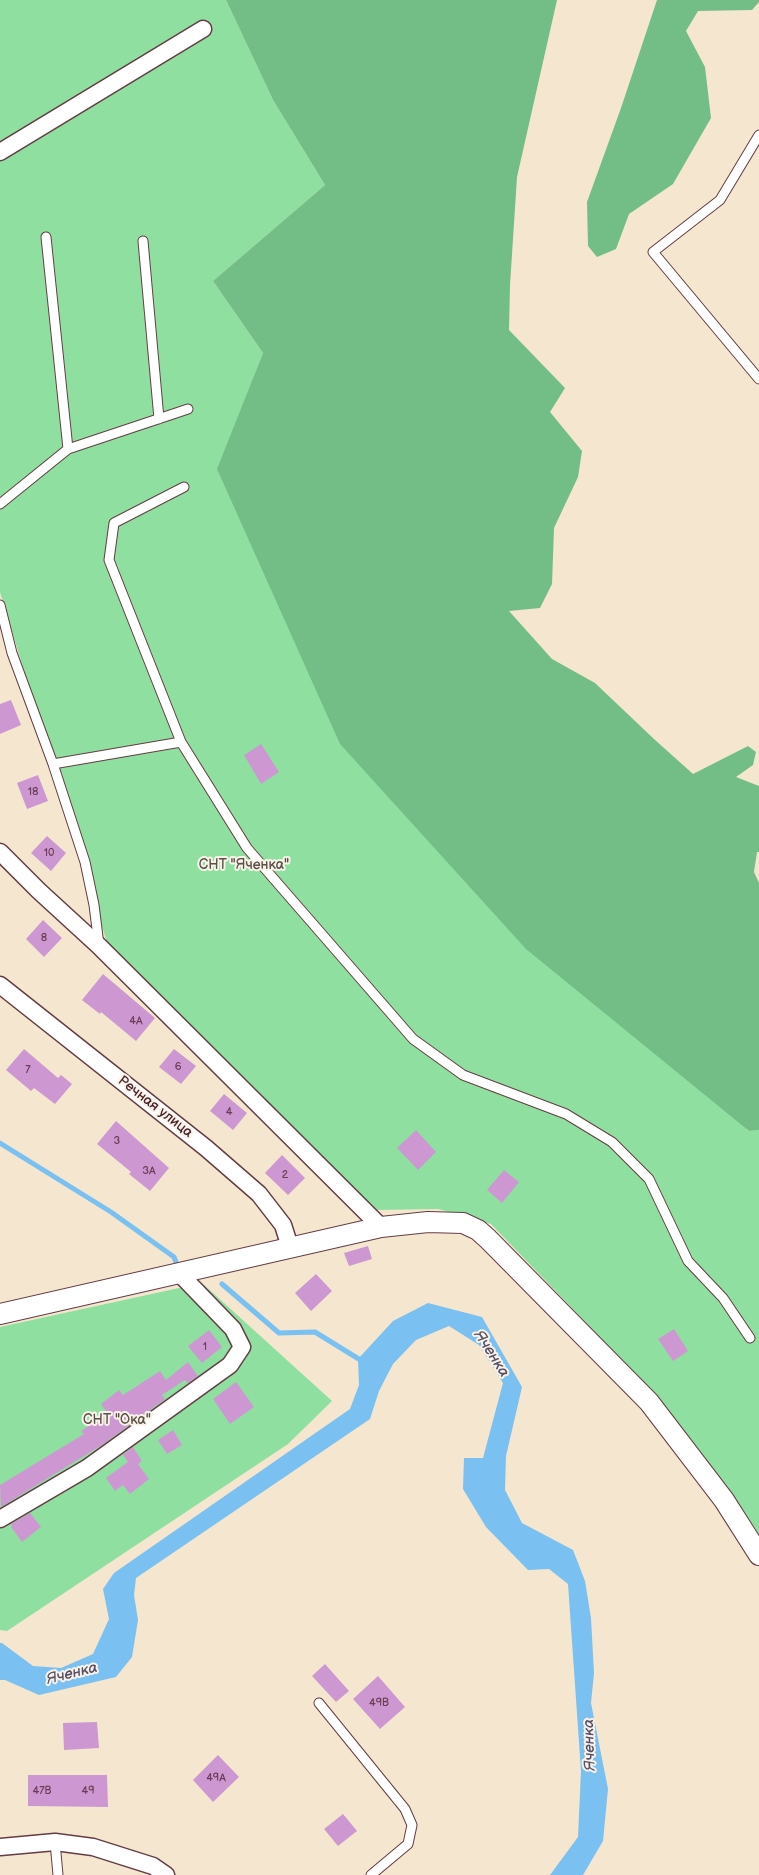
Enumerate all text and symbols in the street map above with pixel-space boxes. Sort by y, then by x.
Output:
house number: 18 [28,785,38,799]
house number: 10 [44,846,54,860]
park label: СНТ "Яченка" [199,857,289,873]
house number: 8 [41,931,47,945]
house number: 4А [129,1014,143,1028]
house number: 6 [175,1060,181,1074]
house number: 7 [25,1063,31,1077]
street label: Речная улица [114,1073,196,1141]
house number: 4 [226,1105,232,1119]
house number: 3 [114,1134,120,1148]
house number: 3А [142,1164,156,1178]
house number: 2 [282,1168,288,1182]
water label: Яченка [469,1327,513,1381]
house number: 1 [203,1340,207,1354]
park label: СНТ "Ока" [83,1412,151,1428]
water label: Яченка [45,1659,99,1689]
house number: 49В [369,1696,389,1710]
water label: Яченка [580,1719,600,1771]
house number: 49А [206,1771,226,1785]
house number: 47В [32,1784,52,1798]
house number: 49 [81,1784,95,1798]

